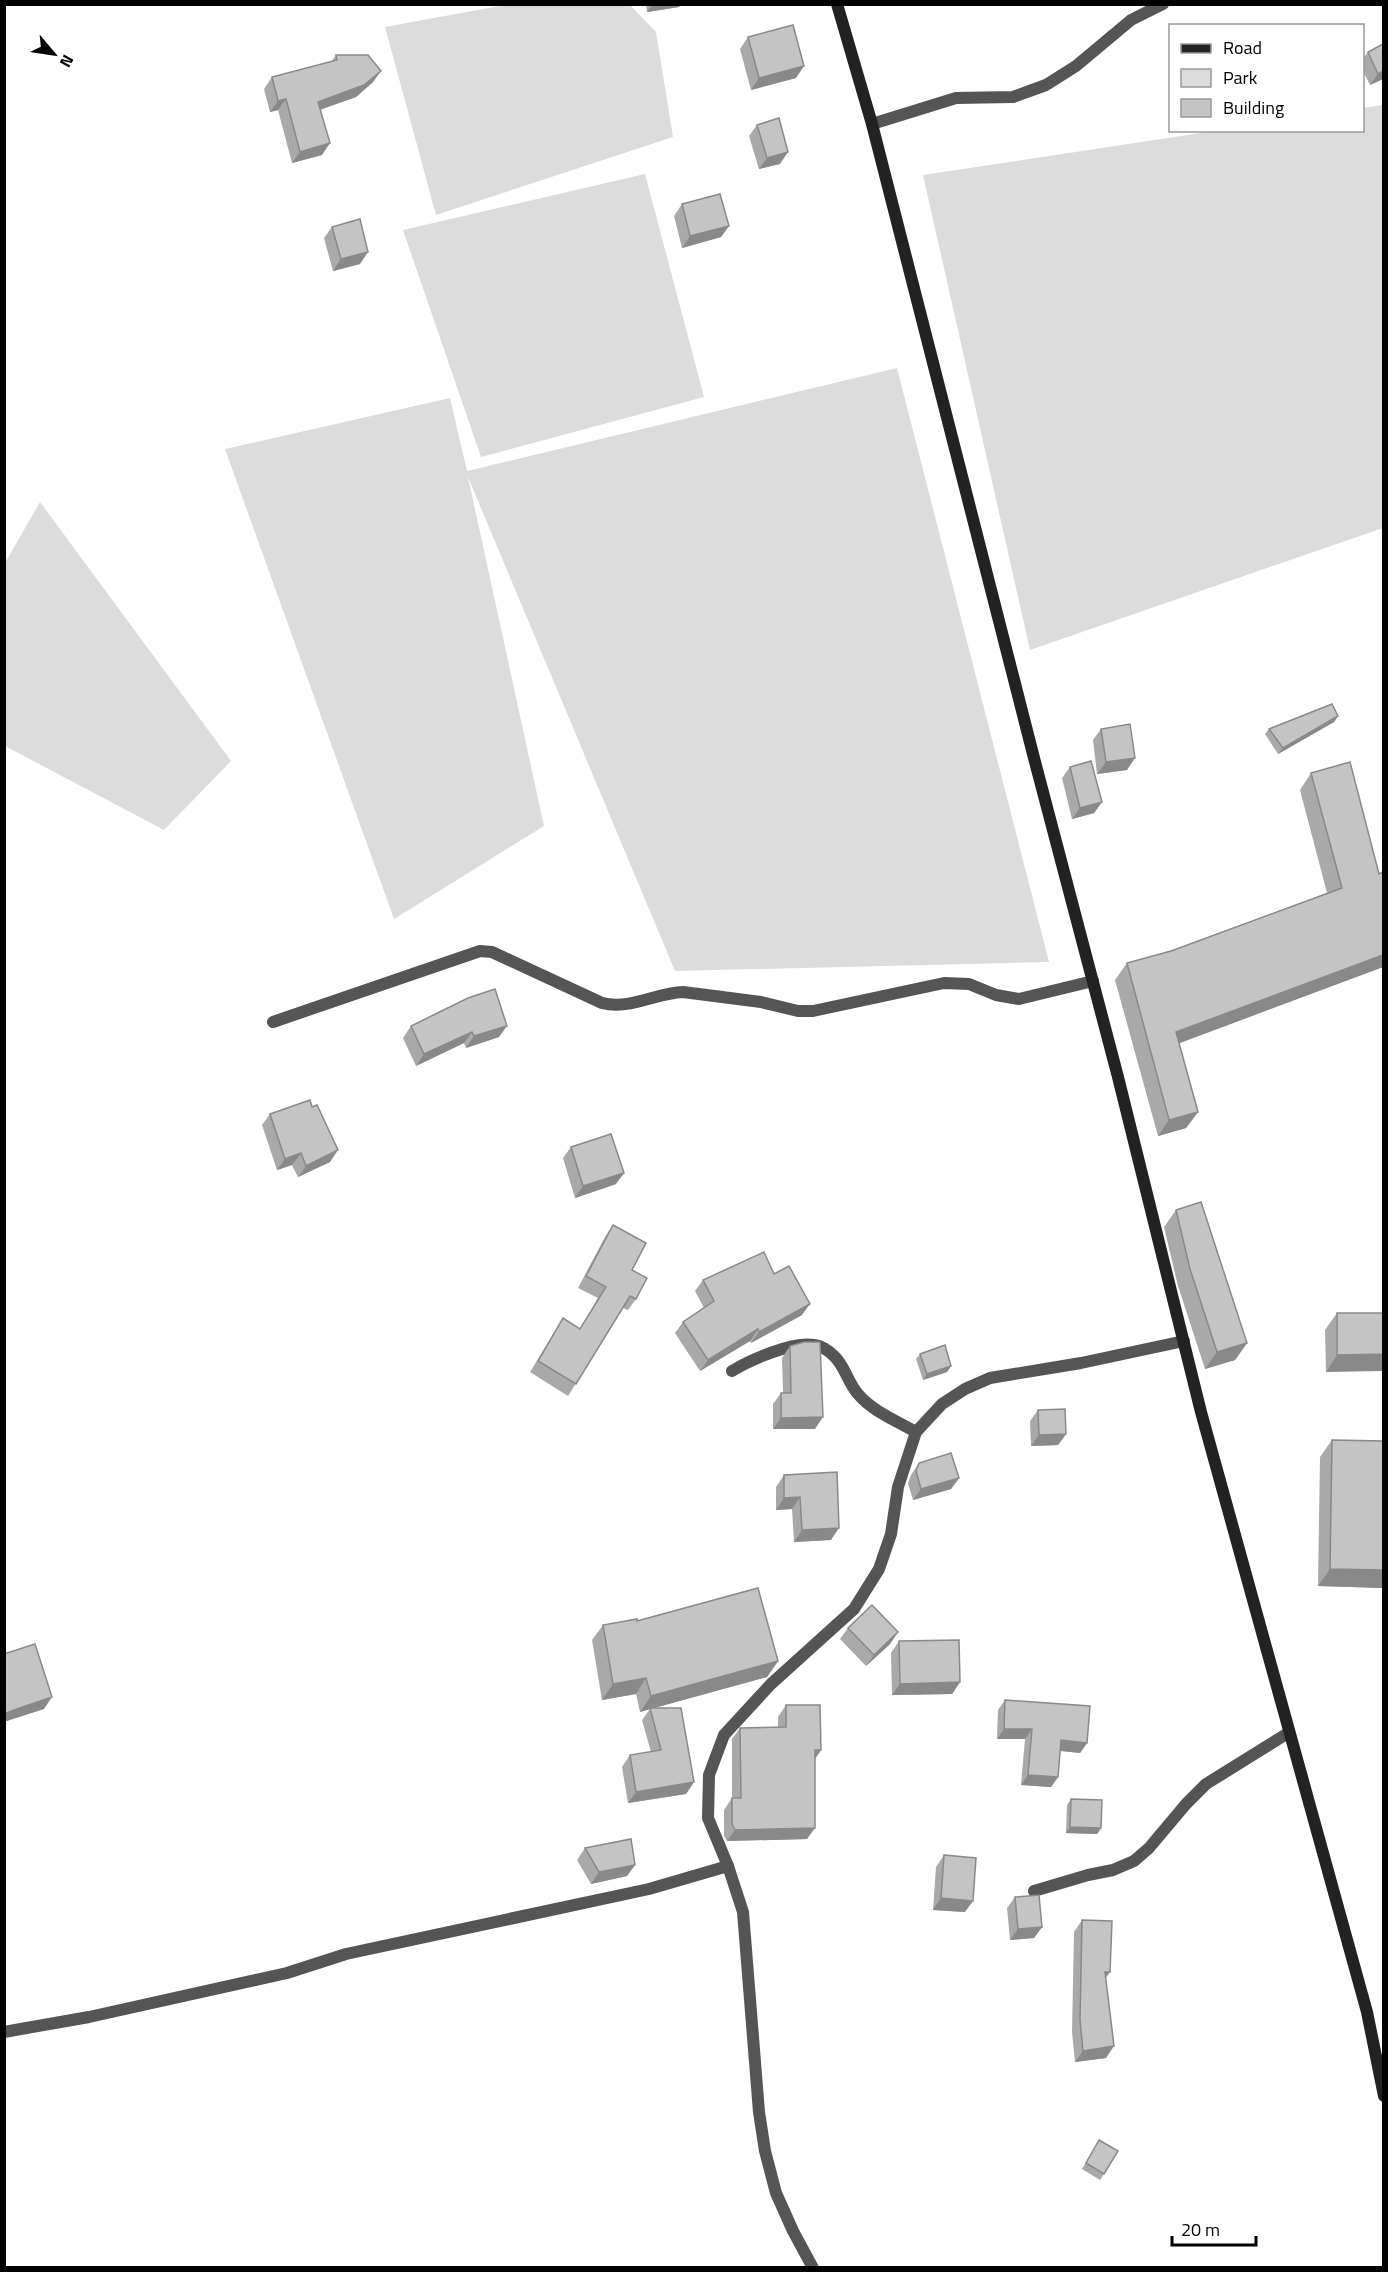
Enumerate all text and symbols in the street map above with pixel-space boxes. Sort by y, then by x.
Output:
north arrow [24,24,84,84]
legend [1169,24,1364,132]
text: Road [1223,34,1262,61]
text: N [54,51,80,72]
text: Park [1223,64,1258,91]
text: Building [1223,94,1284,121]
scale bar [1172,2209,1256,2247]
text: 20 m [1181,2216,1220,2243]

